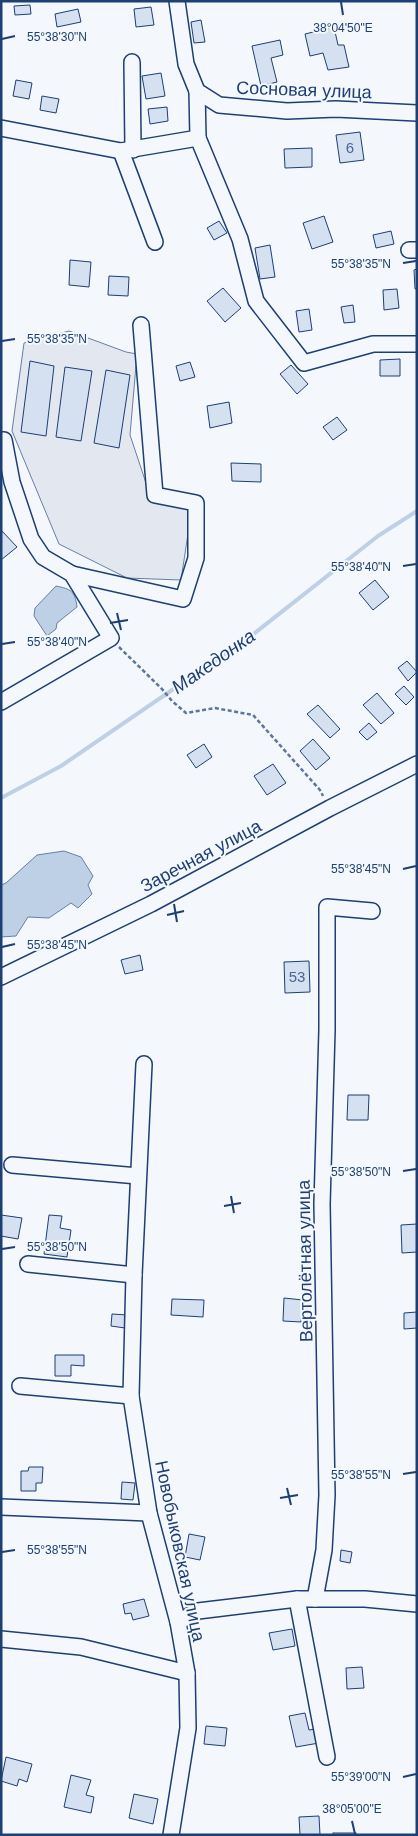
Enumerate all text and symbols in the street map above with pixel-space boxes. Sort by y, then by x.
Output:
text: 38°04'50"E [313,21,373,35]
text: 55°38'30"N [27,30,87,44]
street label: Сосновая улица [236,78,373,102]
house number: 6 [346,139,354,156]
text: 55°38'35"N [331,257,391,271]
text: 55°38'35"N [27,332,87,346]
text: 55°38'40"N [331,560,391,574]
water label: Македонка [168,625,259,698]
text: 55°38'40"N [27,635,87,649]
street label: Заречная улица [137,815,266,896]
text: 55°38'45"N [331,862,391,876]
text: 55°38'45"N [27,938,87,952]
house number: 53 [289,968,305,985]
text: 55°38'50"N [331,1165,391,1179]
street label: Вертолётная улица [294,1179,316,1342]
text: 55°38'50"N [27,1240,87,1254]
street label: Новобыковская улица [151,1459,209,1644]
text: 55°38'55"N [331,1468,391,1482]
text: 55°38'55"N [27,1543,87,1557]
text: 55°39'00"N [331,1770,391,1784]
text: 38°05'00"E [322,1802,382,1816]

